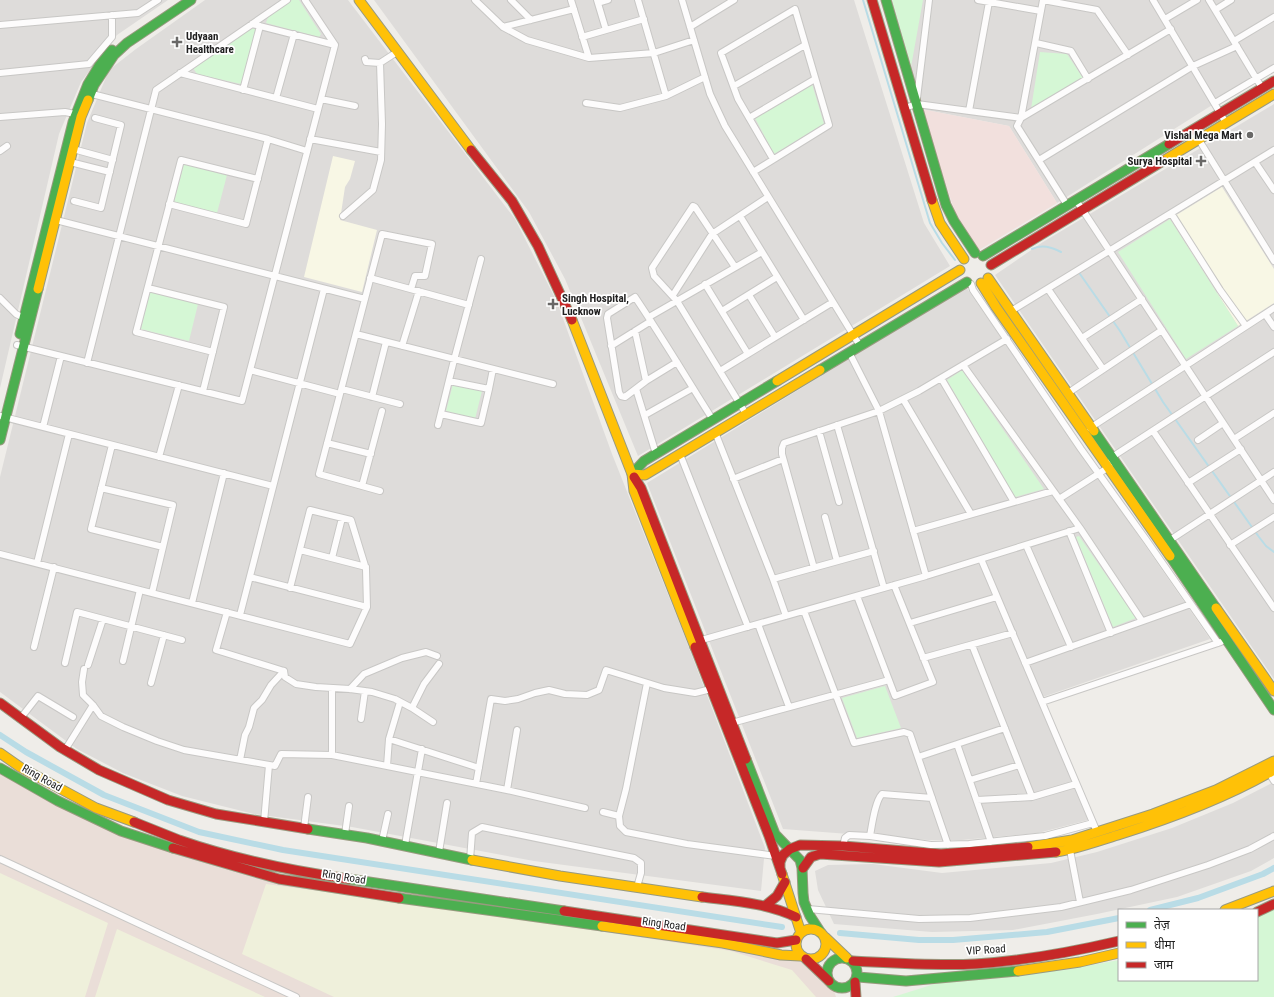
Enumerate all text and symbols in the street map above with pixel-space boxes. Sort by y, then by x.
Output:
place label: Udyaan Healthcare [186,30,234,56]
marker: Udyaan Healthcare [171,36,183,48]
place label: Vishal Mega Mart [1164,129,1243,142]
marker: Vishal Mega Mart [1245,130,1255,140]
place label: Surya Hospital [1128,155,1192,168]
marker: Surya Hospital [1195,155,1207,167]
place label: Singh Hospital, Lucknow [562,292,629,318]
marker: Singh Hospital, Lucknow [547,298,559,310]
street label: Ring Road [20,762,64,794]
street label: Ring Road [321,867,367,887]
legend [1118,909,1258,981]
street label: Ring Road [641,915,687,933]
text: तेज़ [1154,917,1171,932]
text: धीमा [1154,937,1176,952]
street label: VIP Road [966,942,1006,958]
text: जाम [1154,958,1174,972]

